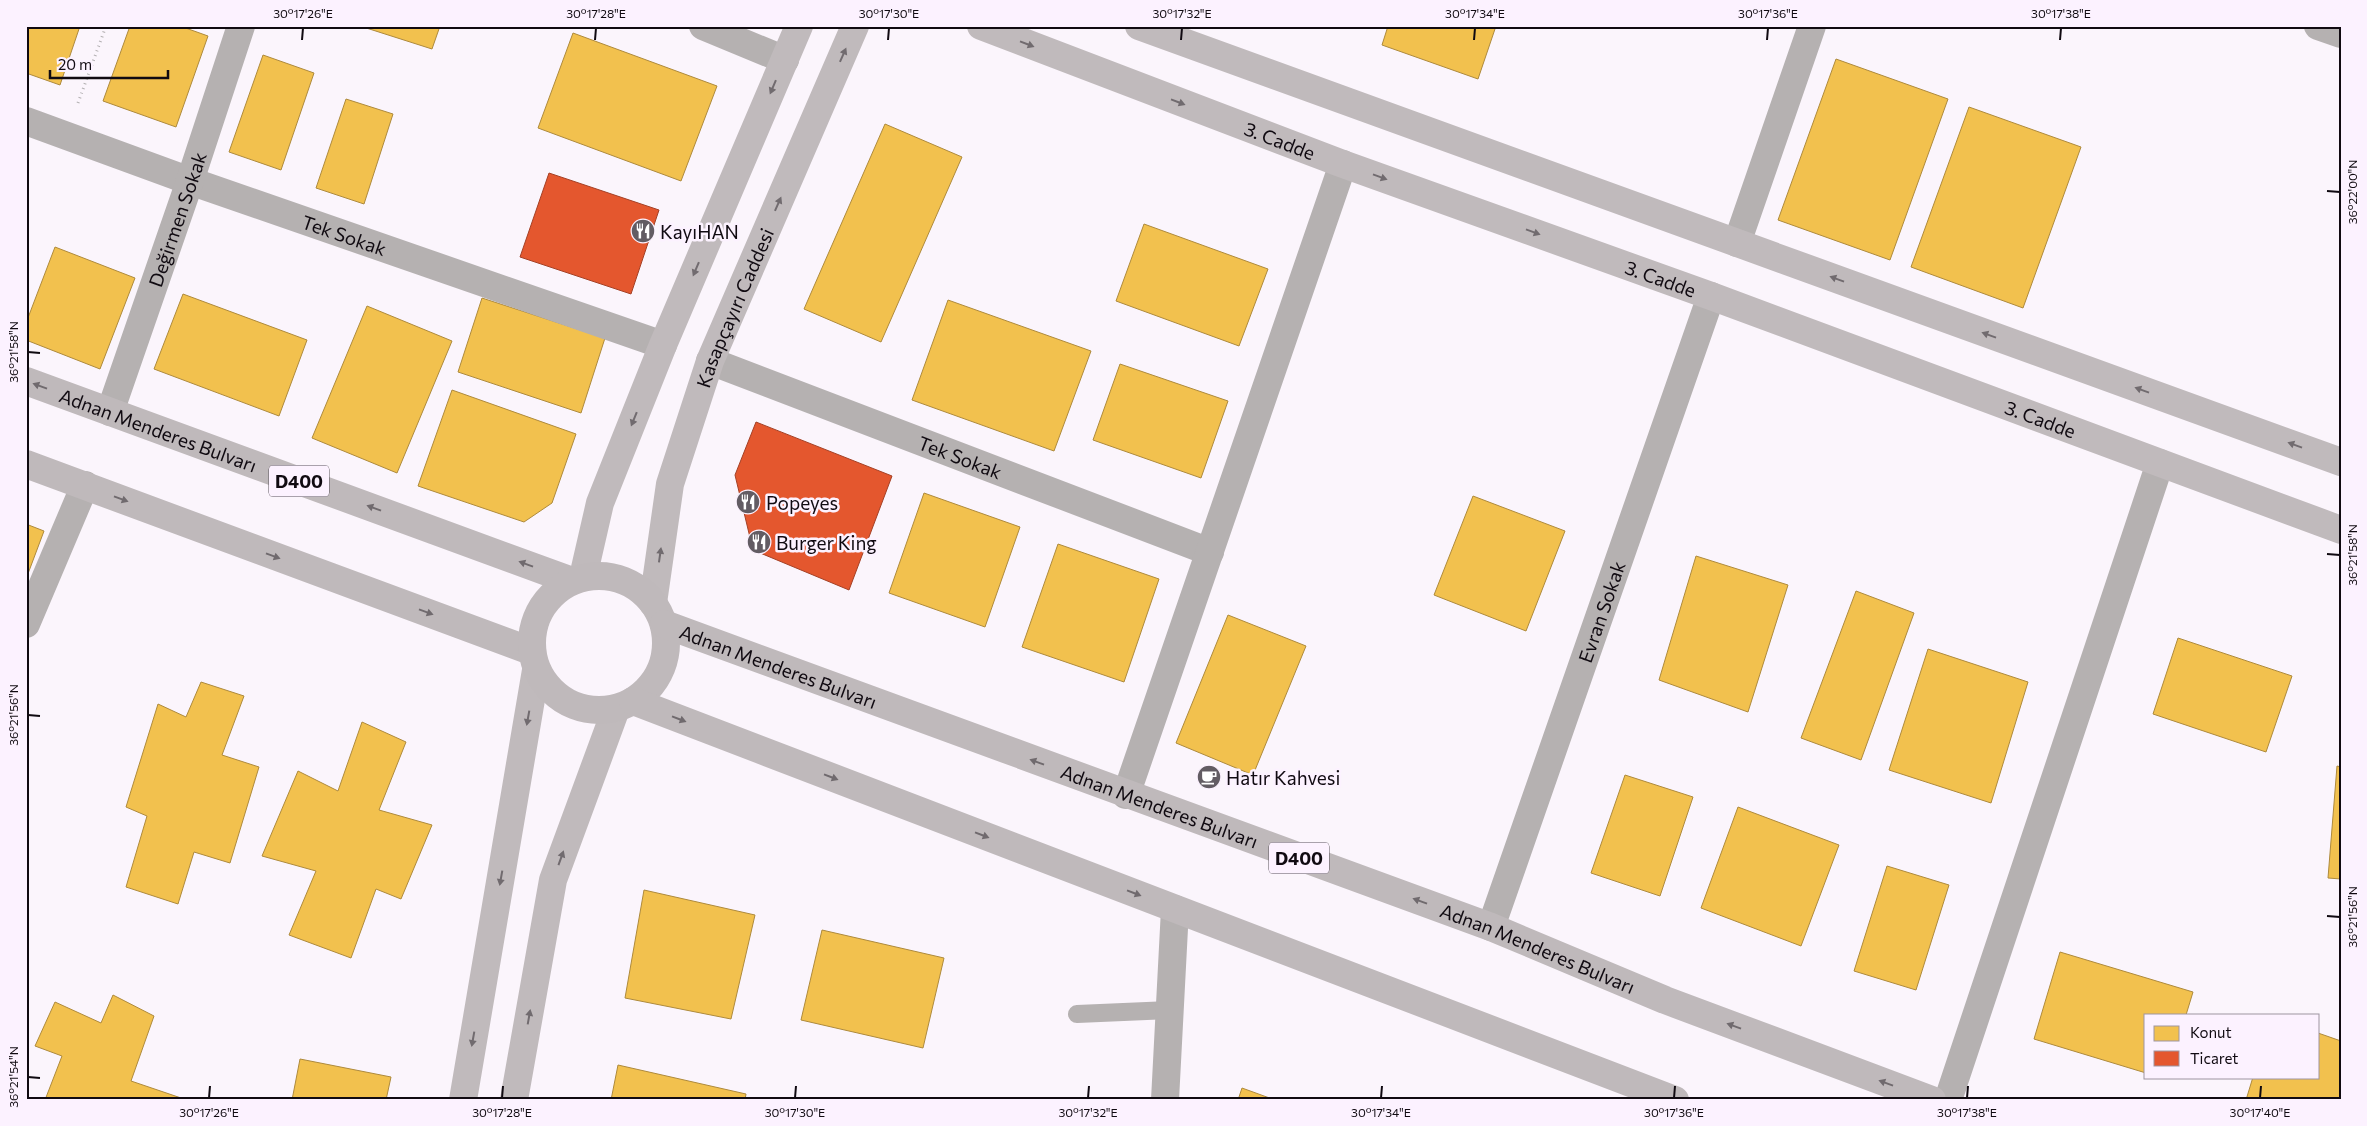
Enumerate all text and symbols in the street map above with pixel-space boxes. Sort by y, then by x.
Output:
text: 30°17'26"E [273,6,333,20]
text: 30°17'28"E [566,6,626,20]
text: 30°17'30"E [859,6,919,20]
text: 30°17'32"E [1152,6,1212,20]
text: 30°17'34"E [1445,6,1505,20]
text: 30°17'36"E [1738,6,1798,20]
text: 30°17'38"E [2031,6,2091,20]
one-way arrow [1019,41,1034,48]
scale bar [50,48,168,80]
one-way arrow [839,48,847,62]
text: 20 m [58,55,92,73]
one-way arrow [769,80,777,94]
one-way arrow [1171,98,1186,106]
street label: 3. Cadde [1242,116,1318,164]
street label: Değirmen Sokak [143,149,210,290]
text: 36°22'00"N [2345,160,2359,224]
one-way arrow [1372,174,1387,181]
one-way arrow [774,197,782,211]
street label: Tek Sokak [299,209,390,260]
restaurant icon: KayıHAN [630,218,656,244]
place label: KayıHAN [660,220,739,243]
street label: Kasapçayırı Caddesi [691,224,778,390]
one-way arrow [1525,229,1540,236]
street label: 3. Cadde [1622,255,1699,301]
one-way arrow [692,262,700,277]
one-way arrow [1829,275,1844,282]
text: 36°21'58"N [6,321,20,383]
one-way arrow [1982,331,1997,338]
one-way arrow [32,382,47,390]
street label: Adnan Menderes Bulvarı [57,383,260,476]
one-way arrow [2134,386,2149,394]
street label: 3. Cadde [2002,395,2079,442]
one-way arrow [629,412,637,426]
street label: Tek Sokak [915,430,1005,483]
one-way arrow [2287,441,2302,449]
road number: D400 [269,466,329,496]
restaurant icon: Popeyes [735,489,761,515]
place label: Popeyes [766,491,838,514]
one-way arrow [114,495,129,503]
one-way arrow [366,504,381,511]
text: 36°21'58"N [2345,524,2359,586]
restaurant icon: Burger King [746,529,772,555]
place label: Burger King [776,531,877,554]
one-way arrow [656,546,664,562]
one-way arrow [266,552,281,560]
street label: Evran Sokak [1573,558,1629,665]
one-way arrow [519,560,534,567]
one-way arrow [419,608,434,616]
street label: Adnan Menderes Bulvarı [677,619,880,713]
text: 36°21'56"N [6,684,20,746]
one-way arrow [524,711,532,727]
one-way arrow [672,715,687,723]
one-way arrow [1029,758,1044,766]
street label: Adnan Menderes Bulvarı [1058,759,1262,852]
cafe icon: Hatır Kahvesi [1196,764,1222,790]
place label: Hatır Kahvesi [1226,766,1340,789]
one-way arrow [823,774,838,781]
one-way arrow [975,832,990,839]
road number: D400 [1269,842,1329,874]
one-way arrow [558,851,565,866]
one-way arrow [496,871,504,887]
text: 36°21'56"N [2345,886,2359,948]
one-way arrow [1127,889,1142,897]
one-way arrow [1412,897,1427,905]
street label: Adnan Menderes Bulvarı [1437,898,1639,998]
one-way arrow [525,1009,533,1025]
legend [2144,1014,2320,1078]
one-way arrow [1726,1022,1741,1030]
text: Konut [2190,1023,2232,1041]
one-way arrow [469,1031,477,1047]
text: 36°21'54"N [6,1046,20,1108]
text: Ticaret [2190,1049,2238,1067]
one-way arrow [1878,1079,1893,1087]
text: 30°17'26"E [179,1105,239,1119]
text: 30°17'28"E [472,1105,532,1119]
text: 30°17'30"E [765,1105,825,1119]
text: 30°17'32"E [1058,1105,1118,1119]
text: 30°17'34"E [1351,1105,1411,1119]
text: 30°17'36"E [1644,1105,1704,1119]
text: 30°17'38"E [1937,1105,1997,1119]
text: 30°17'40"E [2230,1105,2290,1119]

